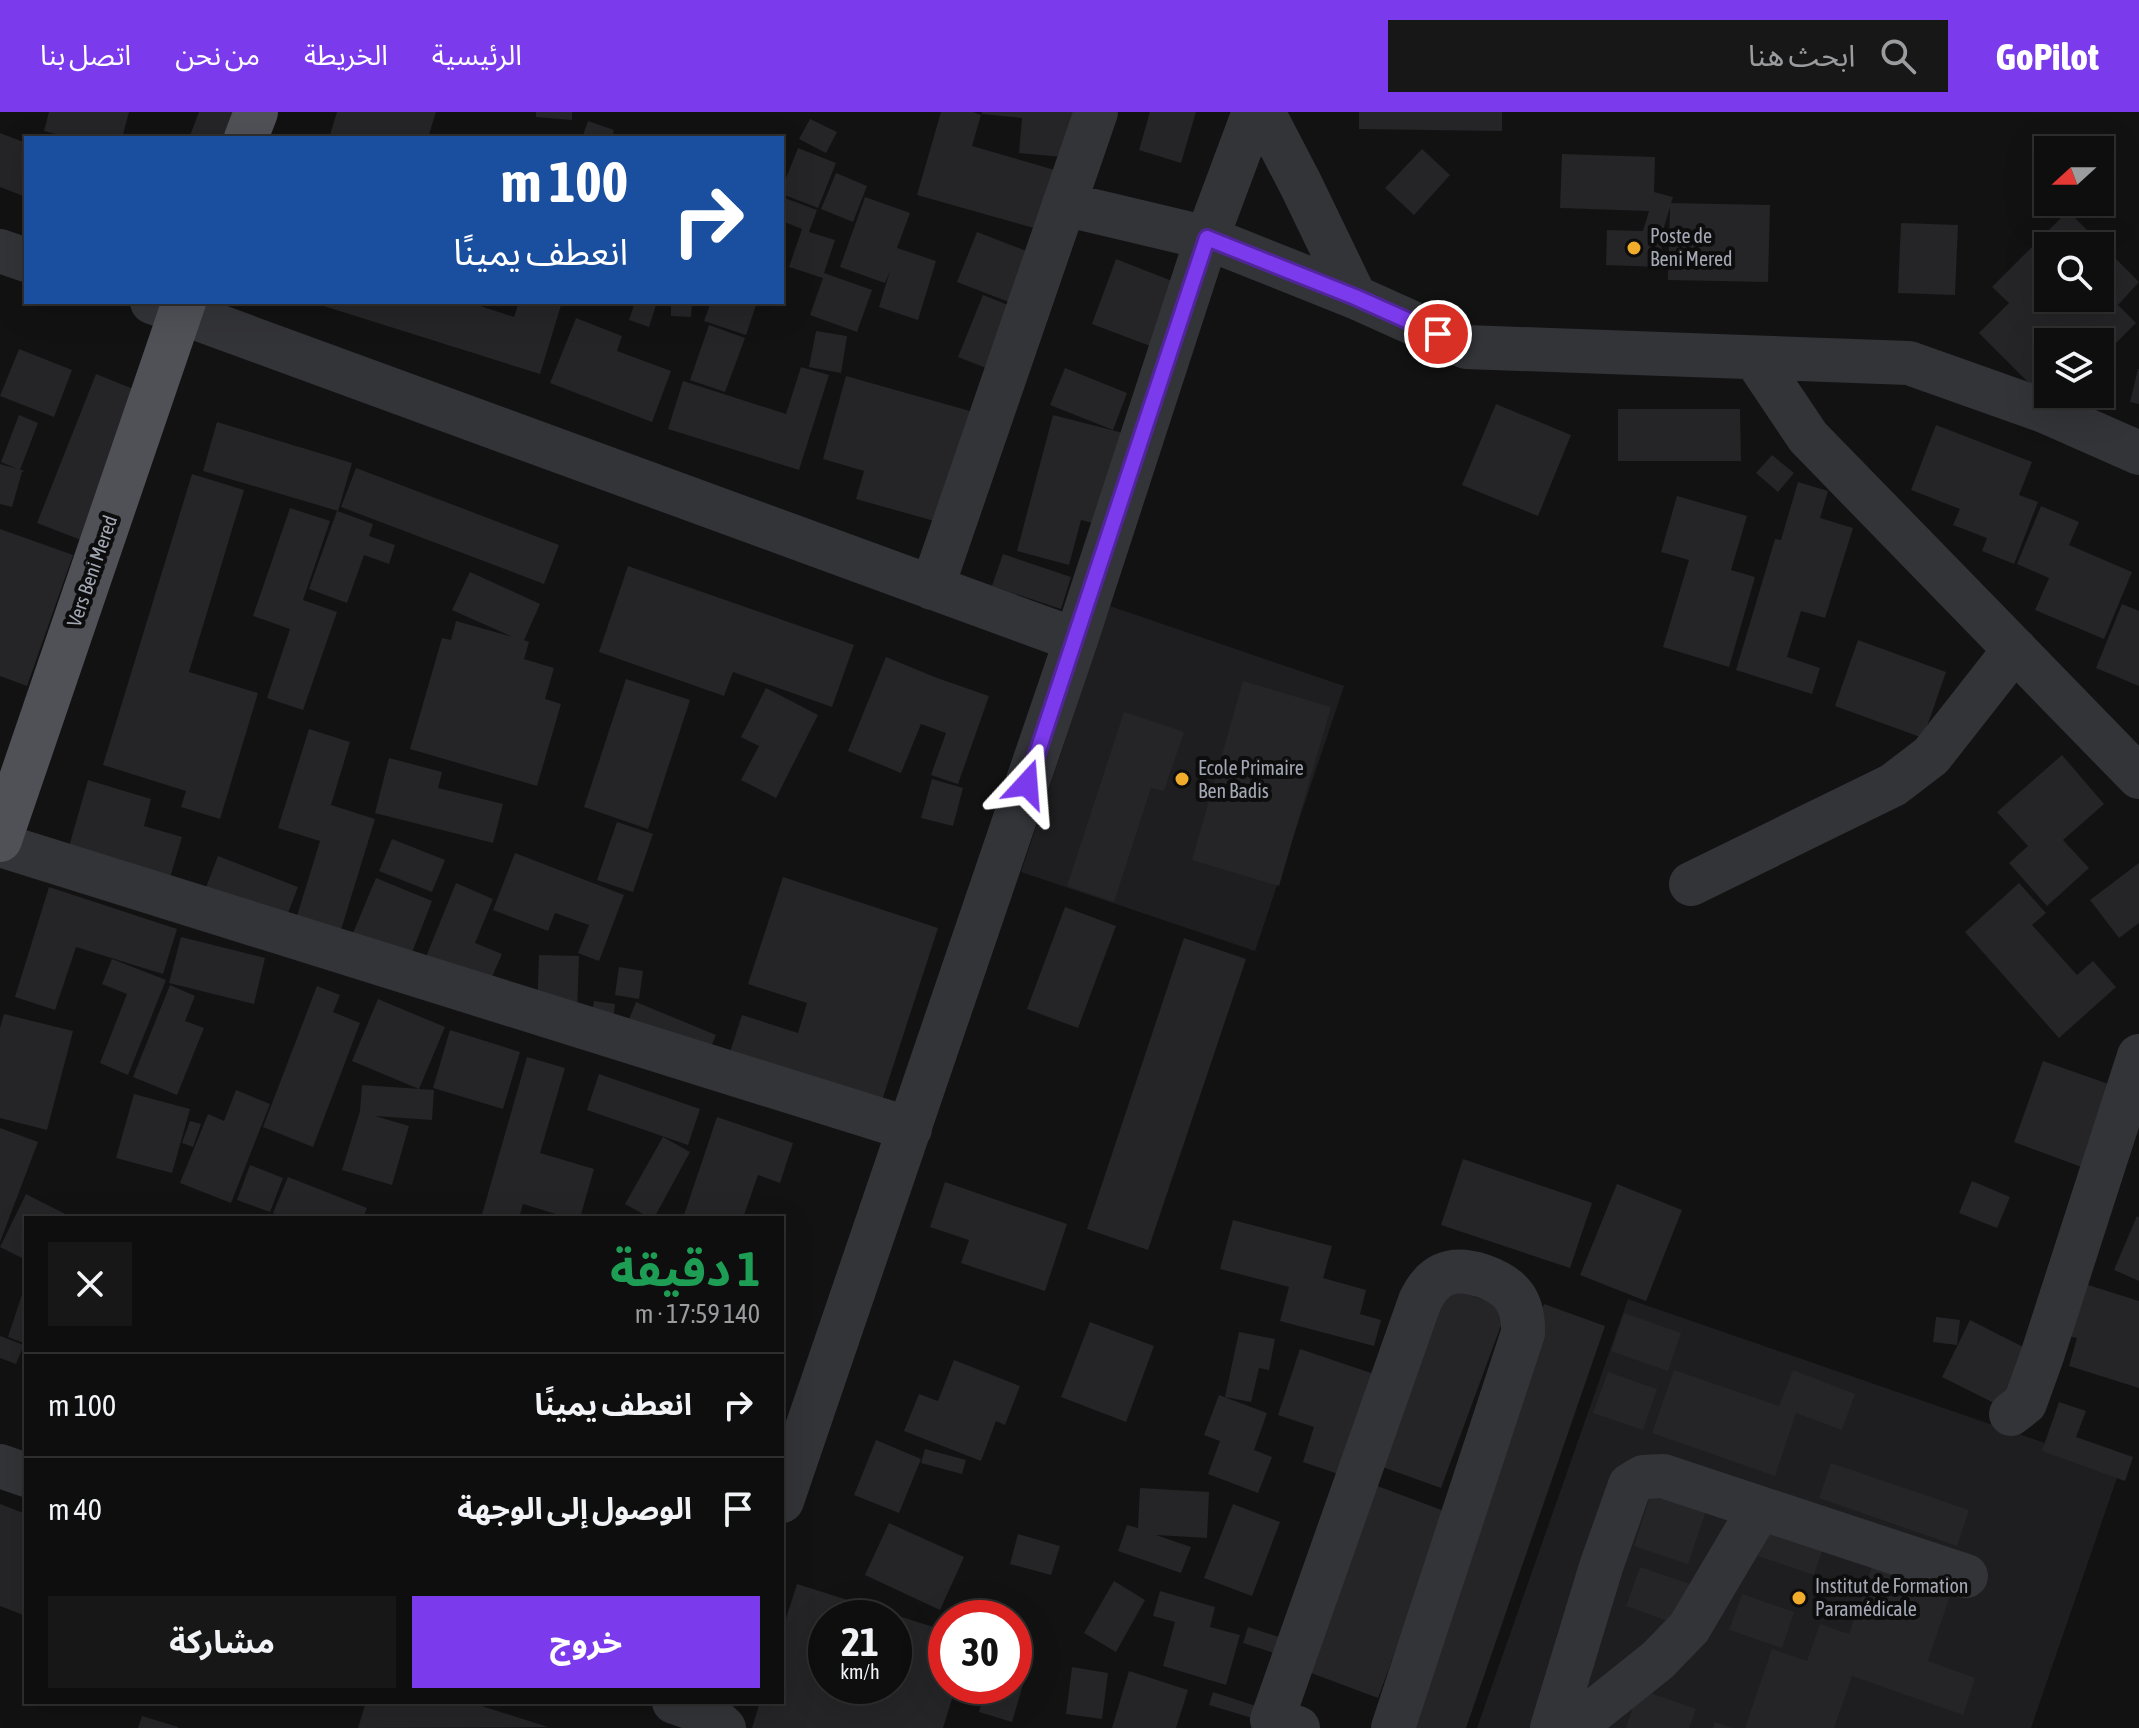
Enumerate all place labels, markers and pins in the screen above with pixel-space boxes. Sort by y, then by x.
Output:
place label: Poste de Beni Mered [1650,224,1732,270]
marker: Poste de Beni Mered [1625,239,1643,257]
pin [1404,300,1472,368]
place label: Ecole Primaire Ben Badis [1198,756,1304,802]
marker: Ecole Primaire Ben Badis [1173,770,1191,788]
place label: Institut de Formation Paramédicale [1815,1574,1969,1620]
marker: Institut de Formation Paramédicale [1790,1589,1808,1607]

